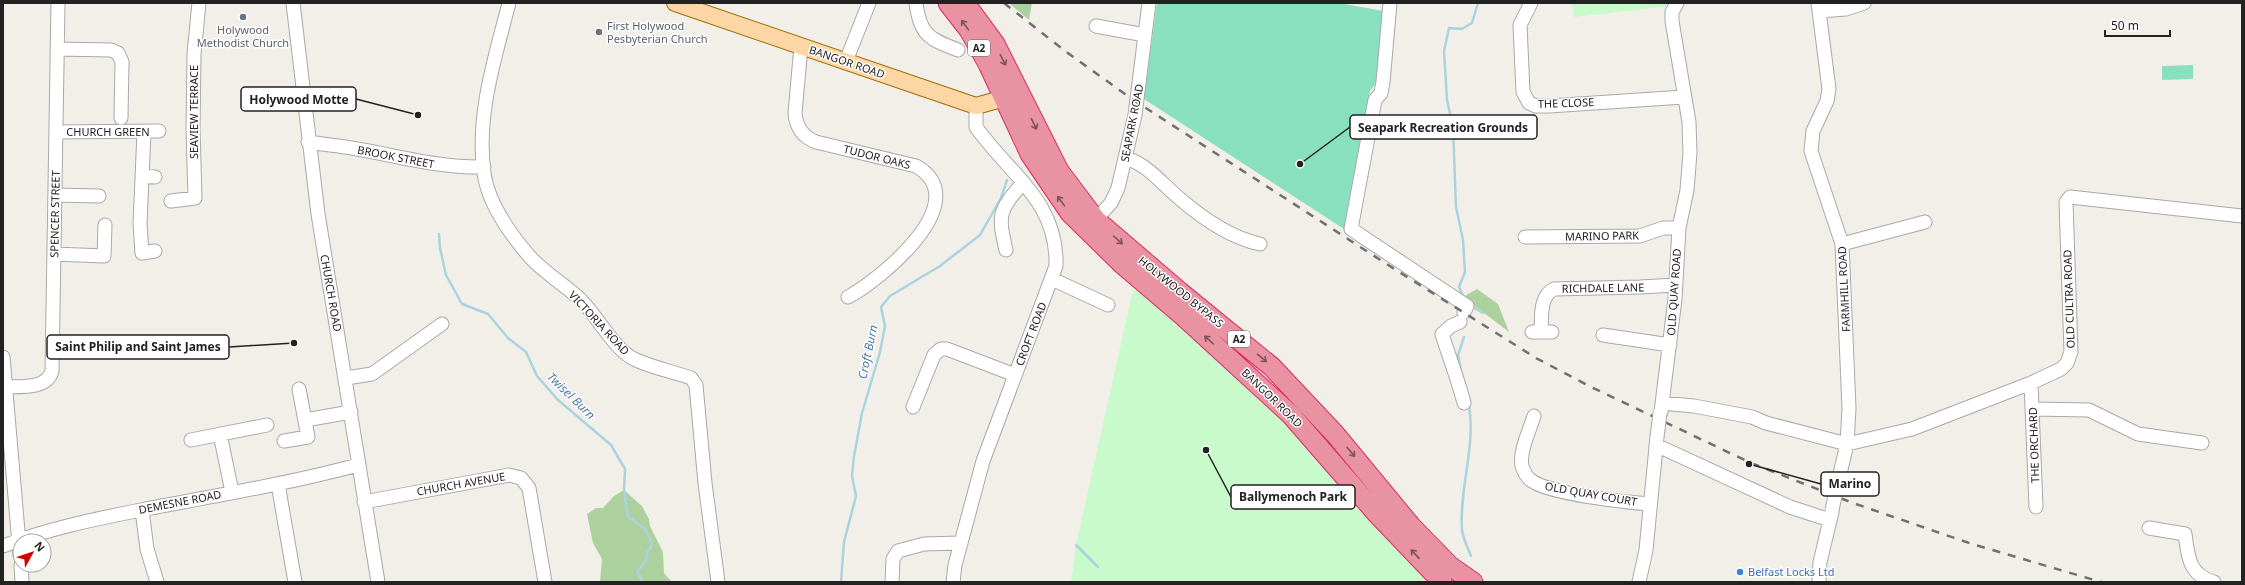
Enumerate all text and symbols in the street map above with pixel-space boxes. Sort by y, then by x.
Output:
marker: Holywood Methodist Church [238,12,248,22]
scale bar [2105,12,2170,38]
text: 50 m [2111,17,2139,34]
place label: First Holywood Pesbyterian Church [607,18,708,46]
one-way arrow [961,20,969,31]
place label: Holywood Methodist Church [197,22,289,50]
marker: First Holywood Pesbyterian Church [594,27,604,37]
road number: A2 [968,40,990,56]
street label: BANGOR ROAD [807,42,887,81]
one-way arrow [1000,53,1007,65]
street label: SEAVIEW TERRACE [186,65,201,159]
street label: SEAPARK ROAD [1117,83,1146,163]
callout: Holywood Motte [241,87,356,111]
text: Holywood Motte [249,91,349,108]
street label: THE CLOSE [1537,94,1594,111]
callout: Seapark Recreation Grounds [1350,115,1537,139]
one-way arrow [1031,118,1038,130]
text: Seapark Recreation Grounds [1358,119,1528,136]
street label: CHURCH GREEN [66,124,150,139]
street label: TUDOR OAKS [842,141,912,172]
street label: BROOK STREET [356,142,436,171]
street label: SPENCER STREET [46,170,63,258]
one-way arrow [1057,195,1065,206]
street label: MARINO PARK [1565,227,1639,244]
one-way arrow [1113,235,1124,244]
street label: FARMHILL ROAD [1834,246,1853,332]
street label: OLD QUAY ROAD [1663,248,1684,336]
street label: OLD CULTRA ROAD [2059,249,2078,349]
street label: CHURCH ROAD [317,253,346,333]
street label: HOLYWOOD BYPASS [1136,253,1227,331]
street label: RICHDALE LANE [1562,279,1644,296]
street label: VICTORIA ROAD [566,287,633,358]
street label: CROFT ROAD [1011,300,1050,368]
water label: Croft Burn [853,323,882,381]
road number: A2 [1228,331,1250,347]
callout: Saint Philip and Saint James [47,335,229,359]
one-way arrow [1204,335,1214,344]
text: Saint Philip and Saint James [55,338,221,355]
one-way arrow [1256,354,1267,362]
street label: BANGOR ROAD [1239,365,1306,431]
water label: Twisel Burn [544,368,599,423]
street label: THE ORCHARD [2025,407,2042,483]
one-way arrow [1346,447,1355,457]
street label: CHURCH AVENUE [415,468,506,499]
callout: Marino [1821,472,1879,496]
text: Marino [1829,475,1871,492]
street label: OLD QUAY COURT [1544,478,1638,509]
callout: Ballymenoch Park [1231,485,1355,509]
street label: DEMESNE ROAD [137,486,223,517]
text: Ballymenoch Park [1239,488,1347,505]
north arrow [12,533,52,573]
text: N [31,538,49,555]
one-way arrow [1410,549,1420,559]
place label: Belfast Locks Ltd [1748,564,1834,579]
marker: Belfast Locks Ltd [1735,567,1745,577]

